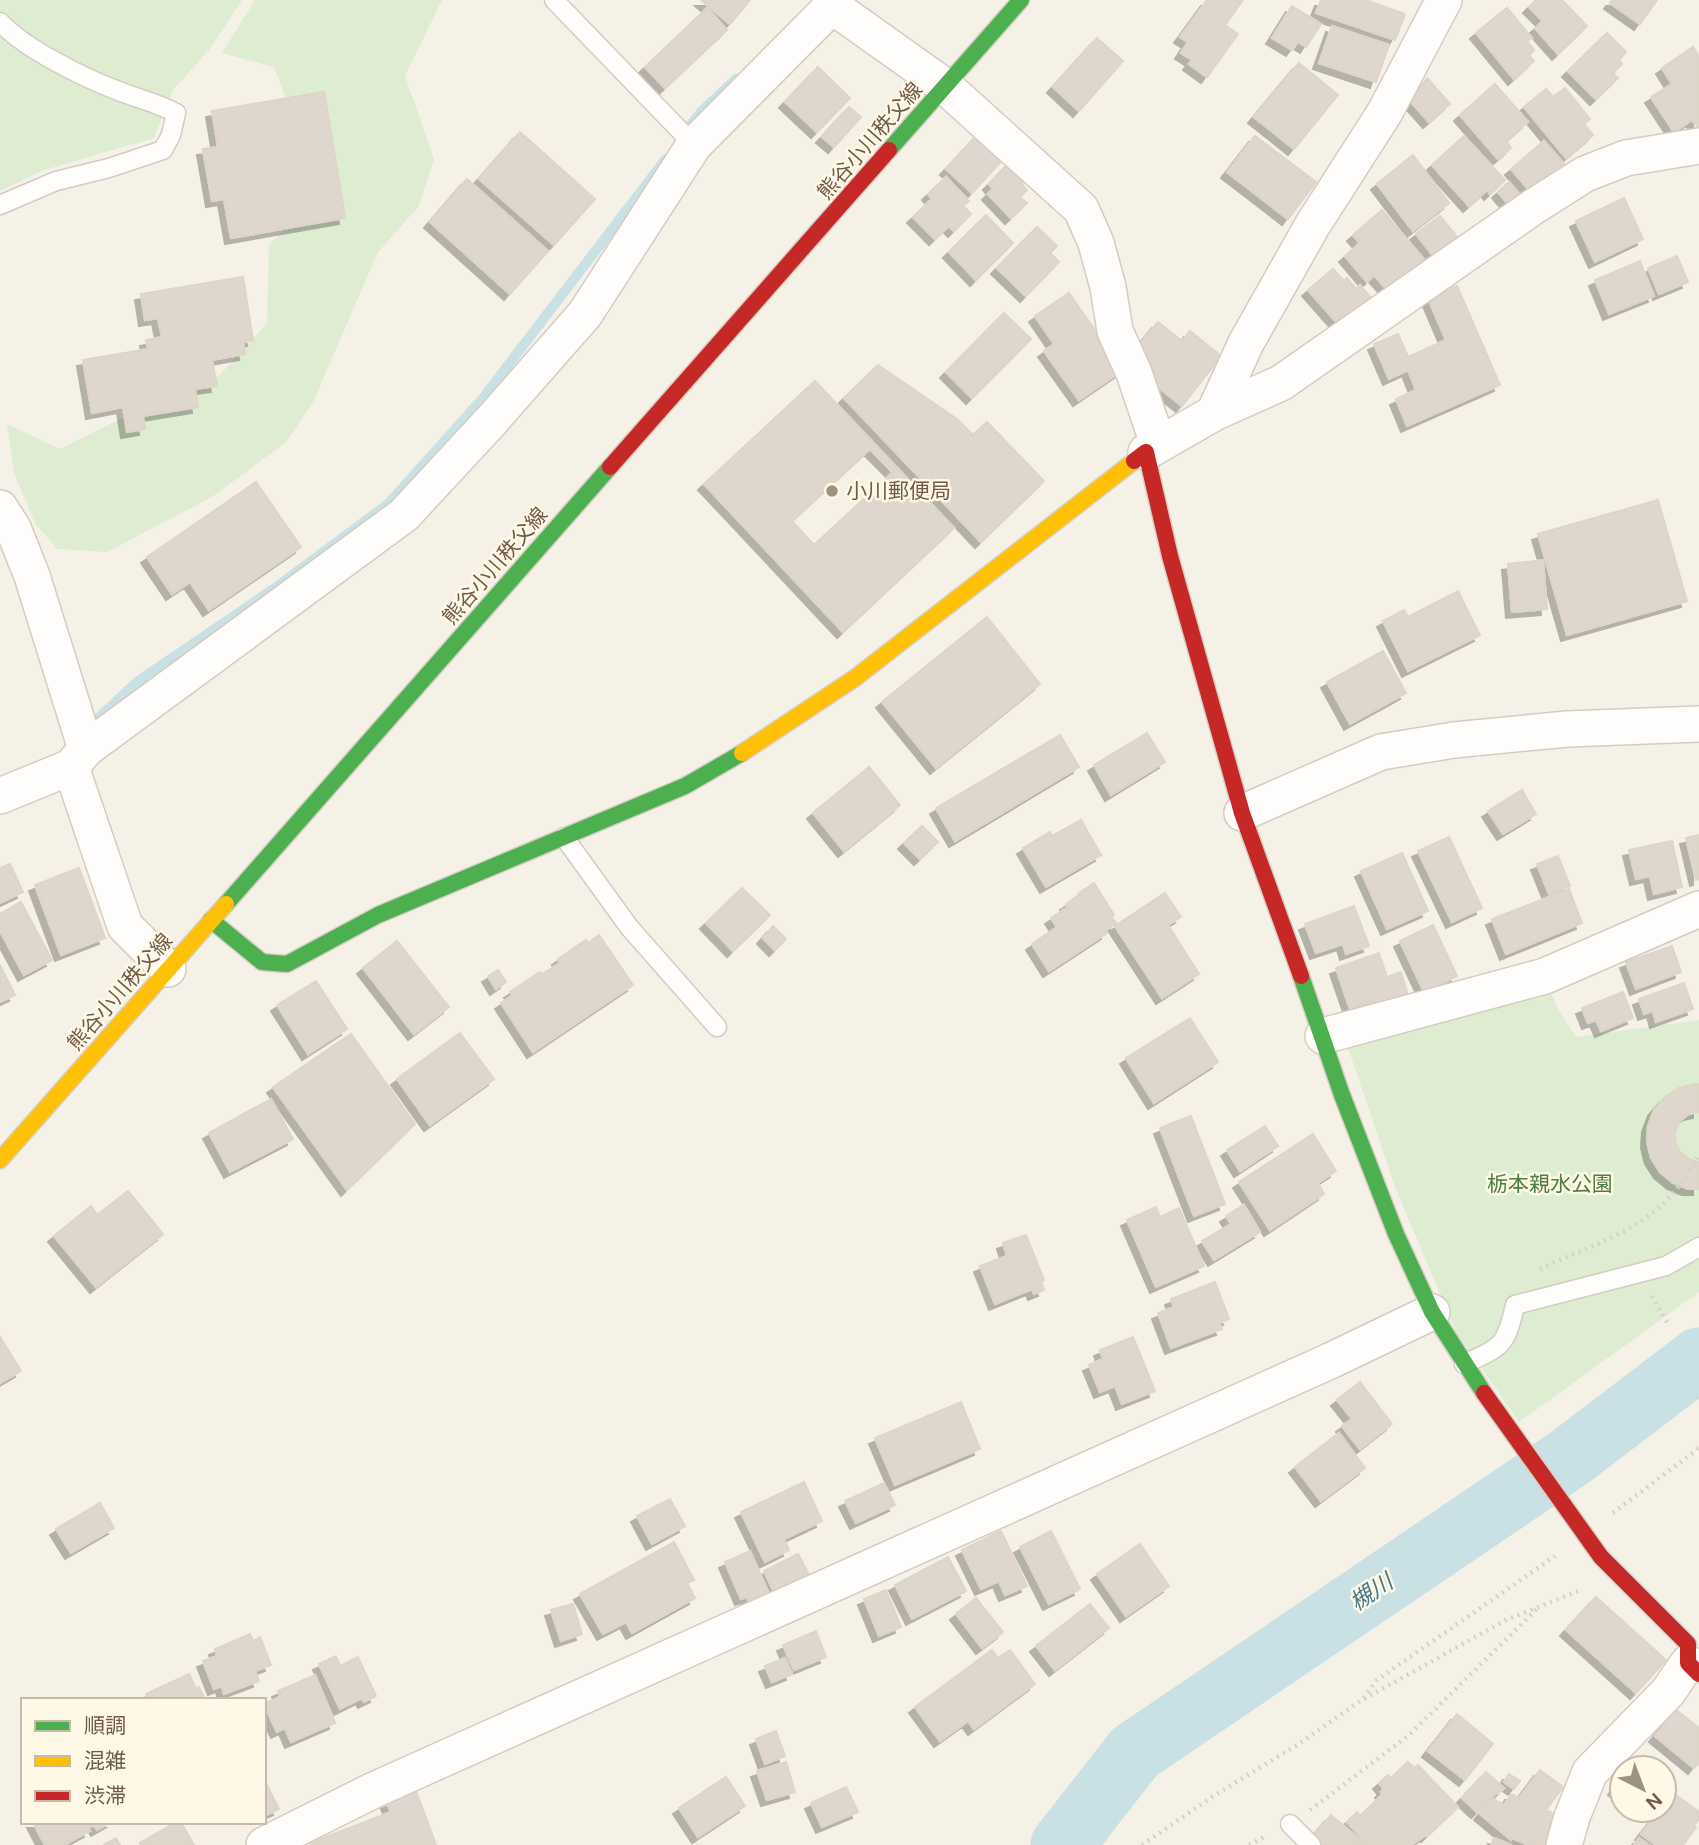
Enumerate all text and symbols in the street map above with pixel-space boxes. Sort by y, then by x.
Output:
street label: 熊谷小川秩父線 [811,76,929,206]
place label: 小川郵便局 [846,477,951,505]
marker: 小川郵便局 [824,483,840,499]
street label: 熊谷小川秩父線 [436,501,554,631]
street label: 熊谷小川秩父線 [61,927,179,1057]
park label: 栃本親水公園 [1487,1170,1613,1198]
water label: 槻川 [1344,1565,1401,1617]
legend [21,1698,266,1824]
text: 順調 [84,1712,126,1740]
text: 混雑 [84,1747,126,1775]
north arrow [1608,1754,1678,1824]
text: 渋滞 [84,1782,126,1810]
text: N [1641,1787,1668,1815]

